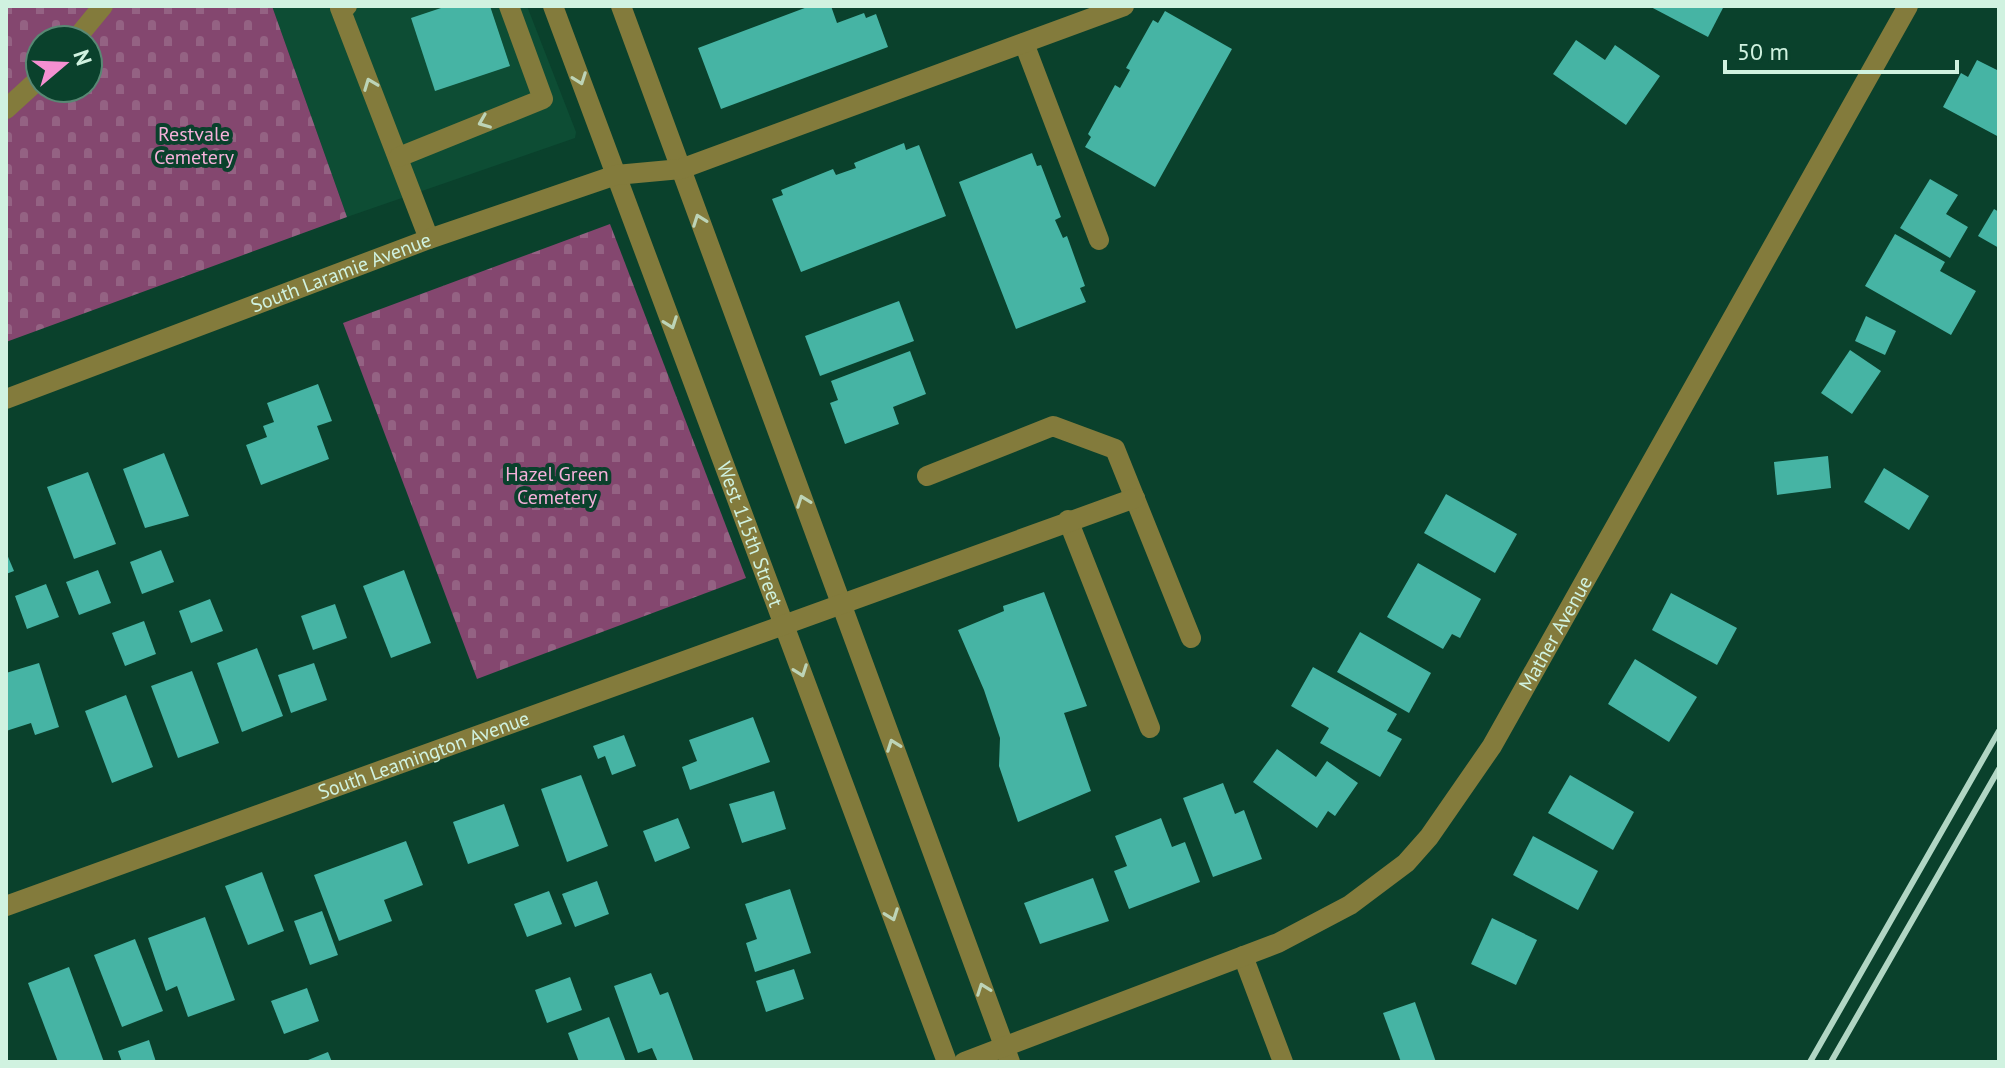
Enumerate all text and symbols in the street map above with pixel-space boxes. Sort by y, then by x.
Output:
north arrow [24,24,104,104]
scale bar [1725,24,1957,74]
text: 50 m [1737,36,1789,67]
text: N [67,46,99,69]
one-way arrow [571,71,587,85]
one-way arrow [363,78,380,92]
one-way arrow [478,112,492,129]
park label: Restvale Cemetery [154,121,235,170]
one-way arrow [693,214,709,228]
street label: South Laramie Avenue [247,226,435,318]
one-way arrow [661,315,678,329]
street label: West 115th Street [711,458,789,611]
park label: Hazel Green Cemetery [505,461,609,510]
one-way arrow [796,495,813,509]
street label: Mather Avenue [1513,571,1598,695]
one-way arrow [792,663,808,677]
street label: South Leamington Avenue [314,705,533,805]
one-way arrow [886,739,903,753]
one-way arrow [882,907,899,921]
one-way arrow [976,983,993,997]

